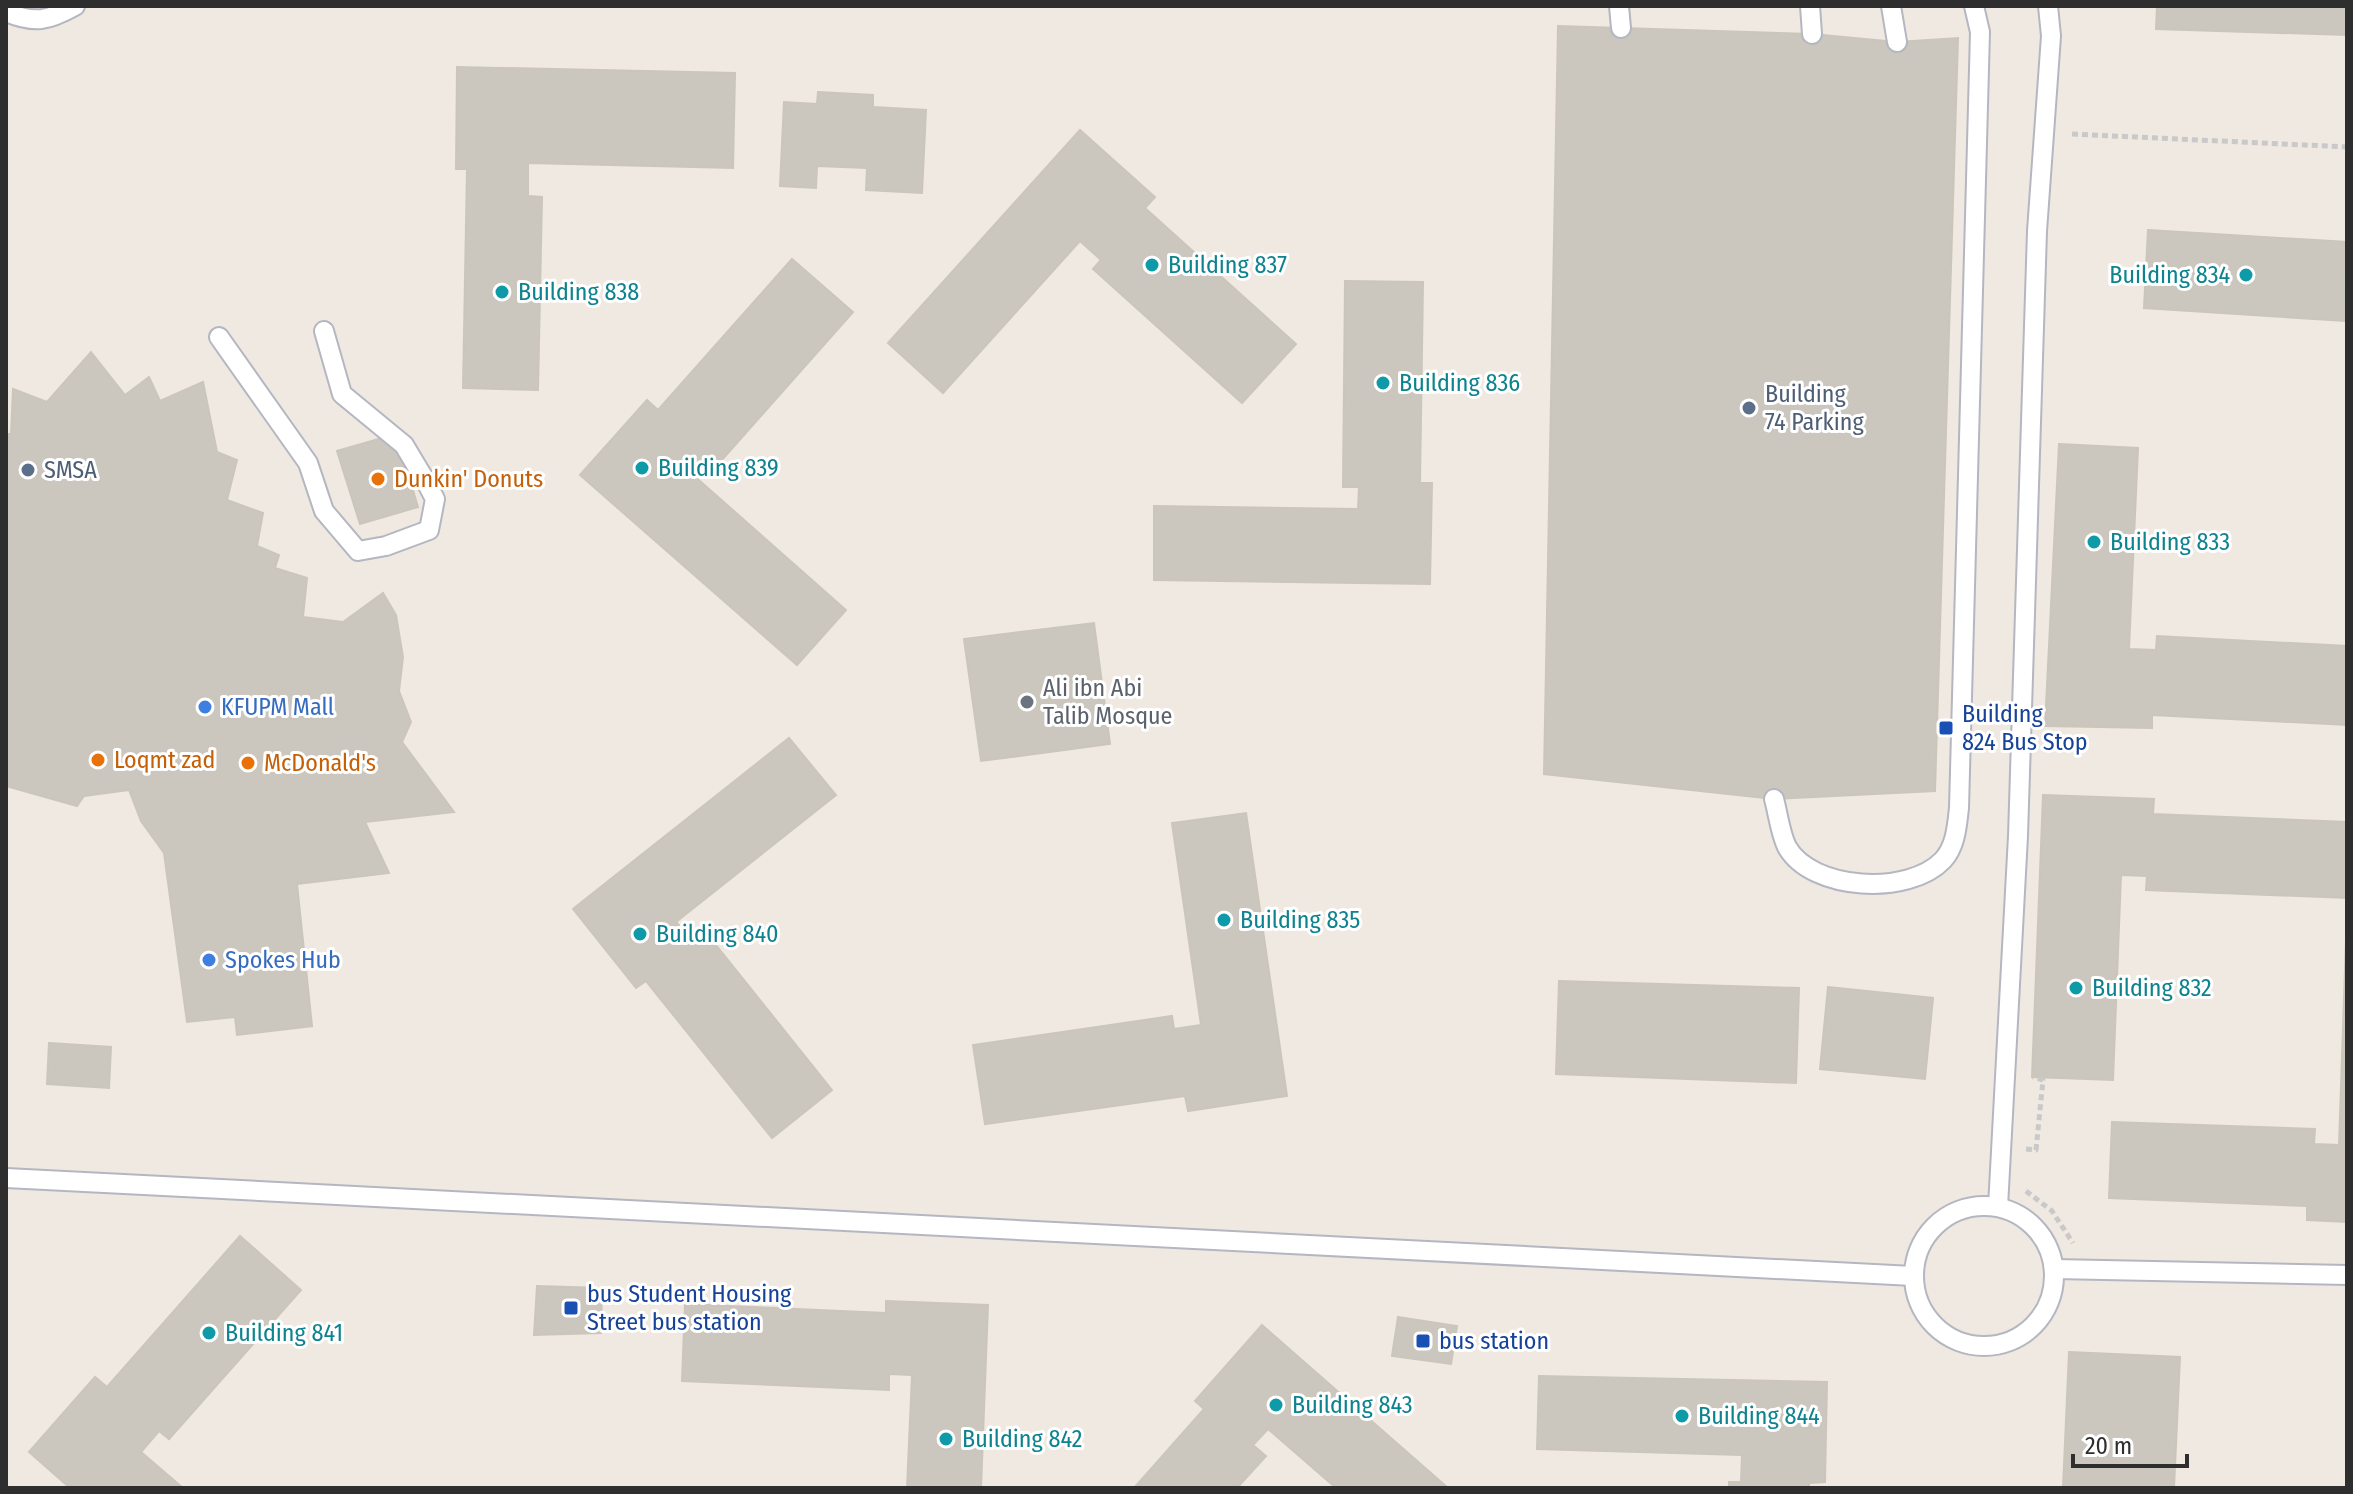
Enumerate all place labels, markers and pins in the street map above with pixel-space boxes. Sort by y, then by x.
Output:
place label: Building 837 [1168,251,1287,279]
marker: Building 837 [1143,256,1161,274]
place label: Building 834 [2109,261,2230,289]
marker: Building 834 [2237,266,2255,284]
place label: Building 838 [518,278,639,306]
marker: Building 838 [493,283,511,301]
place label: Building 836 [1399,369,1520,397]
marker: Building 836 [1374,374,1392,392]
place label: Building 74 Parking [1765,380,1865,436]
marker: Building 74 Parking [1740,399,1758,417]
place label: Building 839 [658,454,779,482]
place label: SMSA [44,456,97,484]
marker: Building 839 [633,459,651,477]
marker: SMSA [19,461,37,479]
place label: Dunkin' Donuts [394,465,543,493]
marker: Dunkin' Donuts [369,470,387,488]
place label: Building 833 [2110,528,2230,556]
marker: Building 833 [2085,533,2103,551]
place label: Ali ibn Abi Talib Mosque [1043,674,1172,730]
place label: KFUPM Mall [221,693,334,721]
marker: Ali ibn Abi Talib Mosque [1018,693,1036,711]
marker: KFUPM Mall [196,698,214,716]
place label: Building 824 Bus Stop [1962,700,2088,756]
marker: Building 824 Bus Stop [1937,719,1955,737]
place label: Loqmt zad [114,746,215,774]
place label: McDonald's [264,749,376,777]
marker: Loqmt zad [89,751,107,769]
marker: McDonald's [239,754,257,772]
place label: Building 835 [1240,906,1360,934]
marker: Building 835 [1215,911,1233,929]
place label: Building 840 [656,920,779,948]
marker: Building 840 [631,925,649,943]
place label: Spokes Hub [225,946,341,974]
marker: Spokes Hub [200,951,218,969]
place label: Building 832 [2092,974,2212,1002]
marker: Building 832 [2067,979,2085,997]
place label: bus Student Housing Street bus station [587,1280,792,1336]
marker: bus Student Housing Street bus station [562,1299,580,1317]
place label: Building 841 [225,1319,343,1347]
marker: Building 841 [200,1324,218,1342]
place label: bus station [1439,1327,1549,1355]
marker: bus station [1414,1332,1432,1350]
place label: Building 843 [1292,1391,1413,1419]
marker: Building 843 [1267,1396,1285,1414]
place label: Building 844 [1698,1402,1820,1430]
marker: Building 844 [1673,1407,1691,1425]
place label: Building 842 [962,1425,1082,1453]
marker: Building 842 [937,1430,955,1448]

